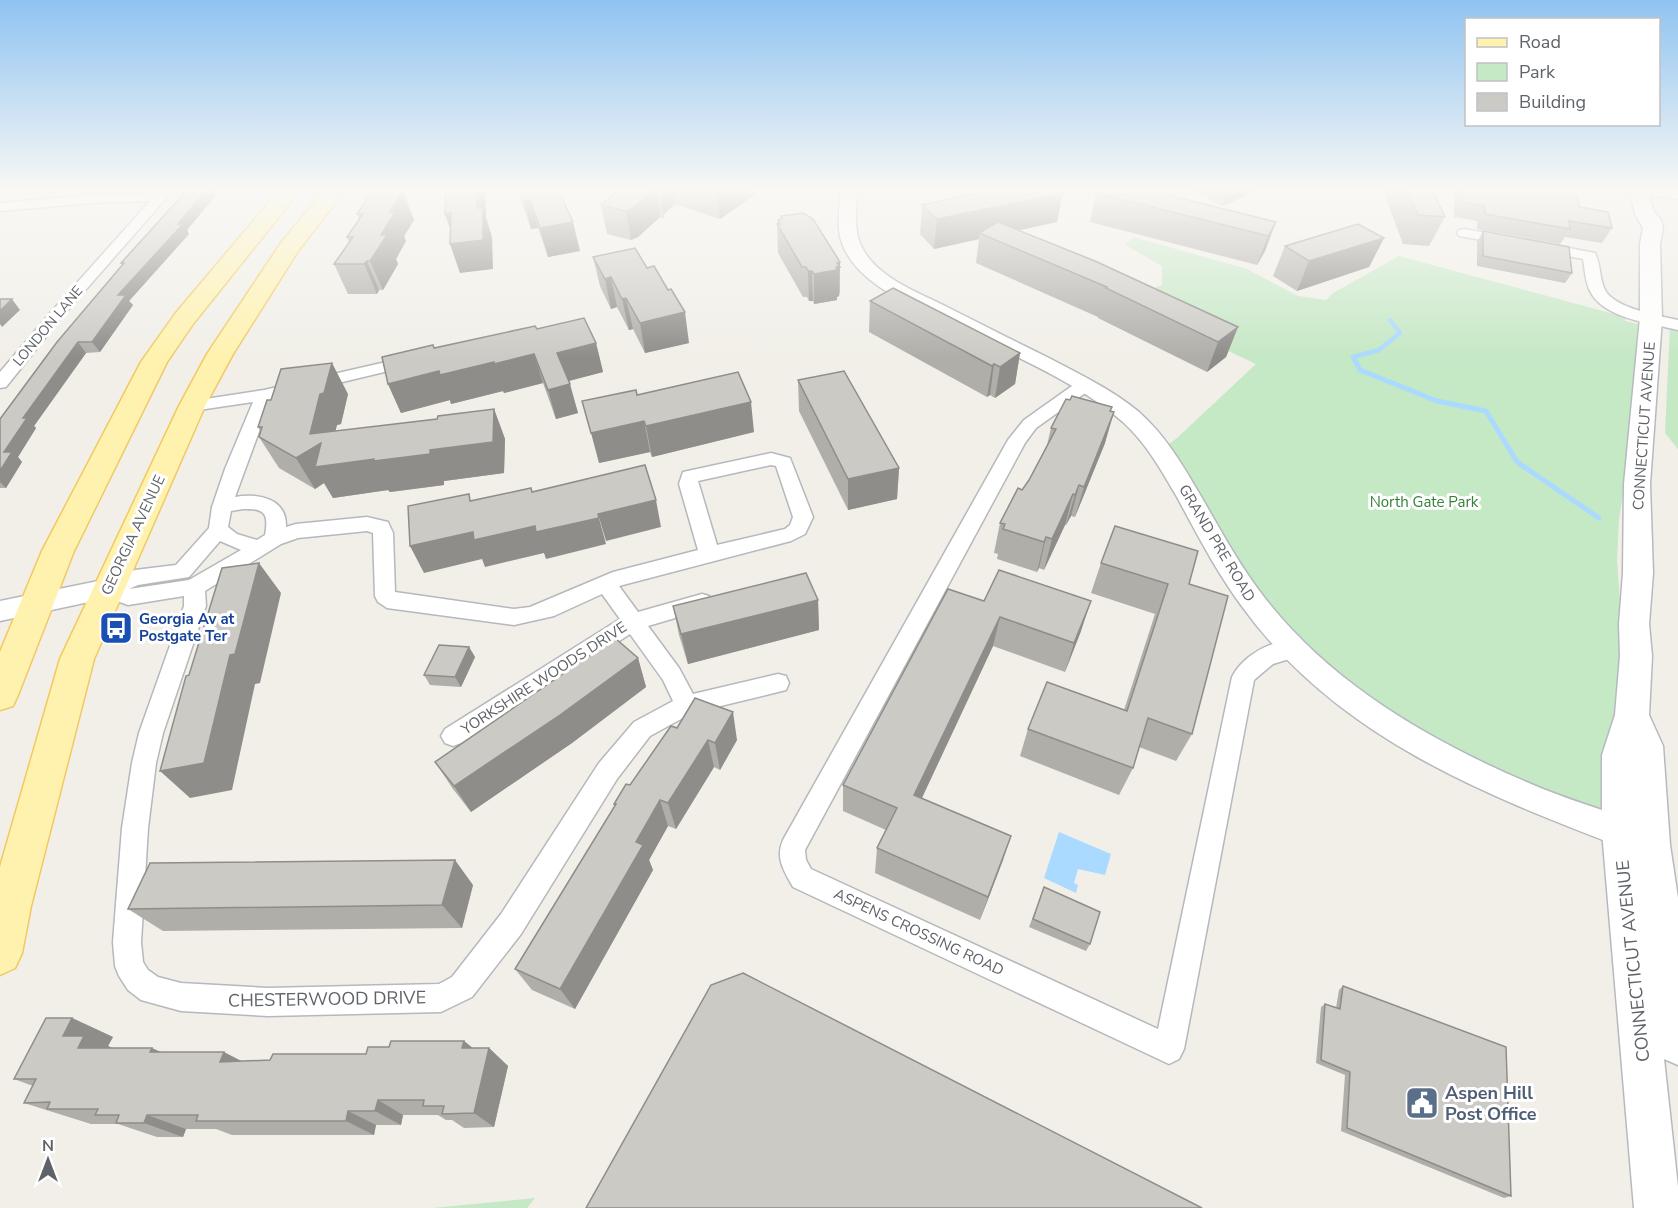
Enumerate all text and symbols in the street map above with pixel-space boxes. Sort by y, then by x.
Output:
legend [1465,18,1660,126]
text: Road [1519,30,1561,54]
text: Park [1519,60,1556,84]
text: Building [1519,90,1586,114]
street label: LONDON LANE [9,282,87,370]
street label: CONNECTICUT AVENUE [1628,341,1660,511]
street label: GEORGIA AVENUE [96,472,170,598]
street label: GRAND PRE ROAD [1174,481,1260,605]
park label: North Gate Park [1370,492,1479,512]
place label: Georgia Av at Postgate Ter [139,609,235,646]
bus stop icon: Georgia Av at Postgate Ter [98,610,134,646]
street label: YORKSHIRE WOODS DRIVE [457,617,631,740]
street label: CONNECTICUT AVENUE [1610,859,1656,1063]
street label: ASPENS CROSSING ROAD [831,884,1007,980]
street label: CHESTERWOOD DRIVE [228,985,426,1013]
place label: Aspen Hill Post Office [1445,1081,1537,1126]
public building icon: Aspen Hill Post Office [1404,1085,1440,1121]
north arrow [18,1130,78,1190]
text: N [42,1135,54,1157]

